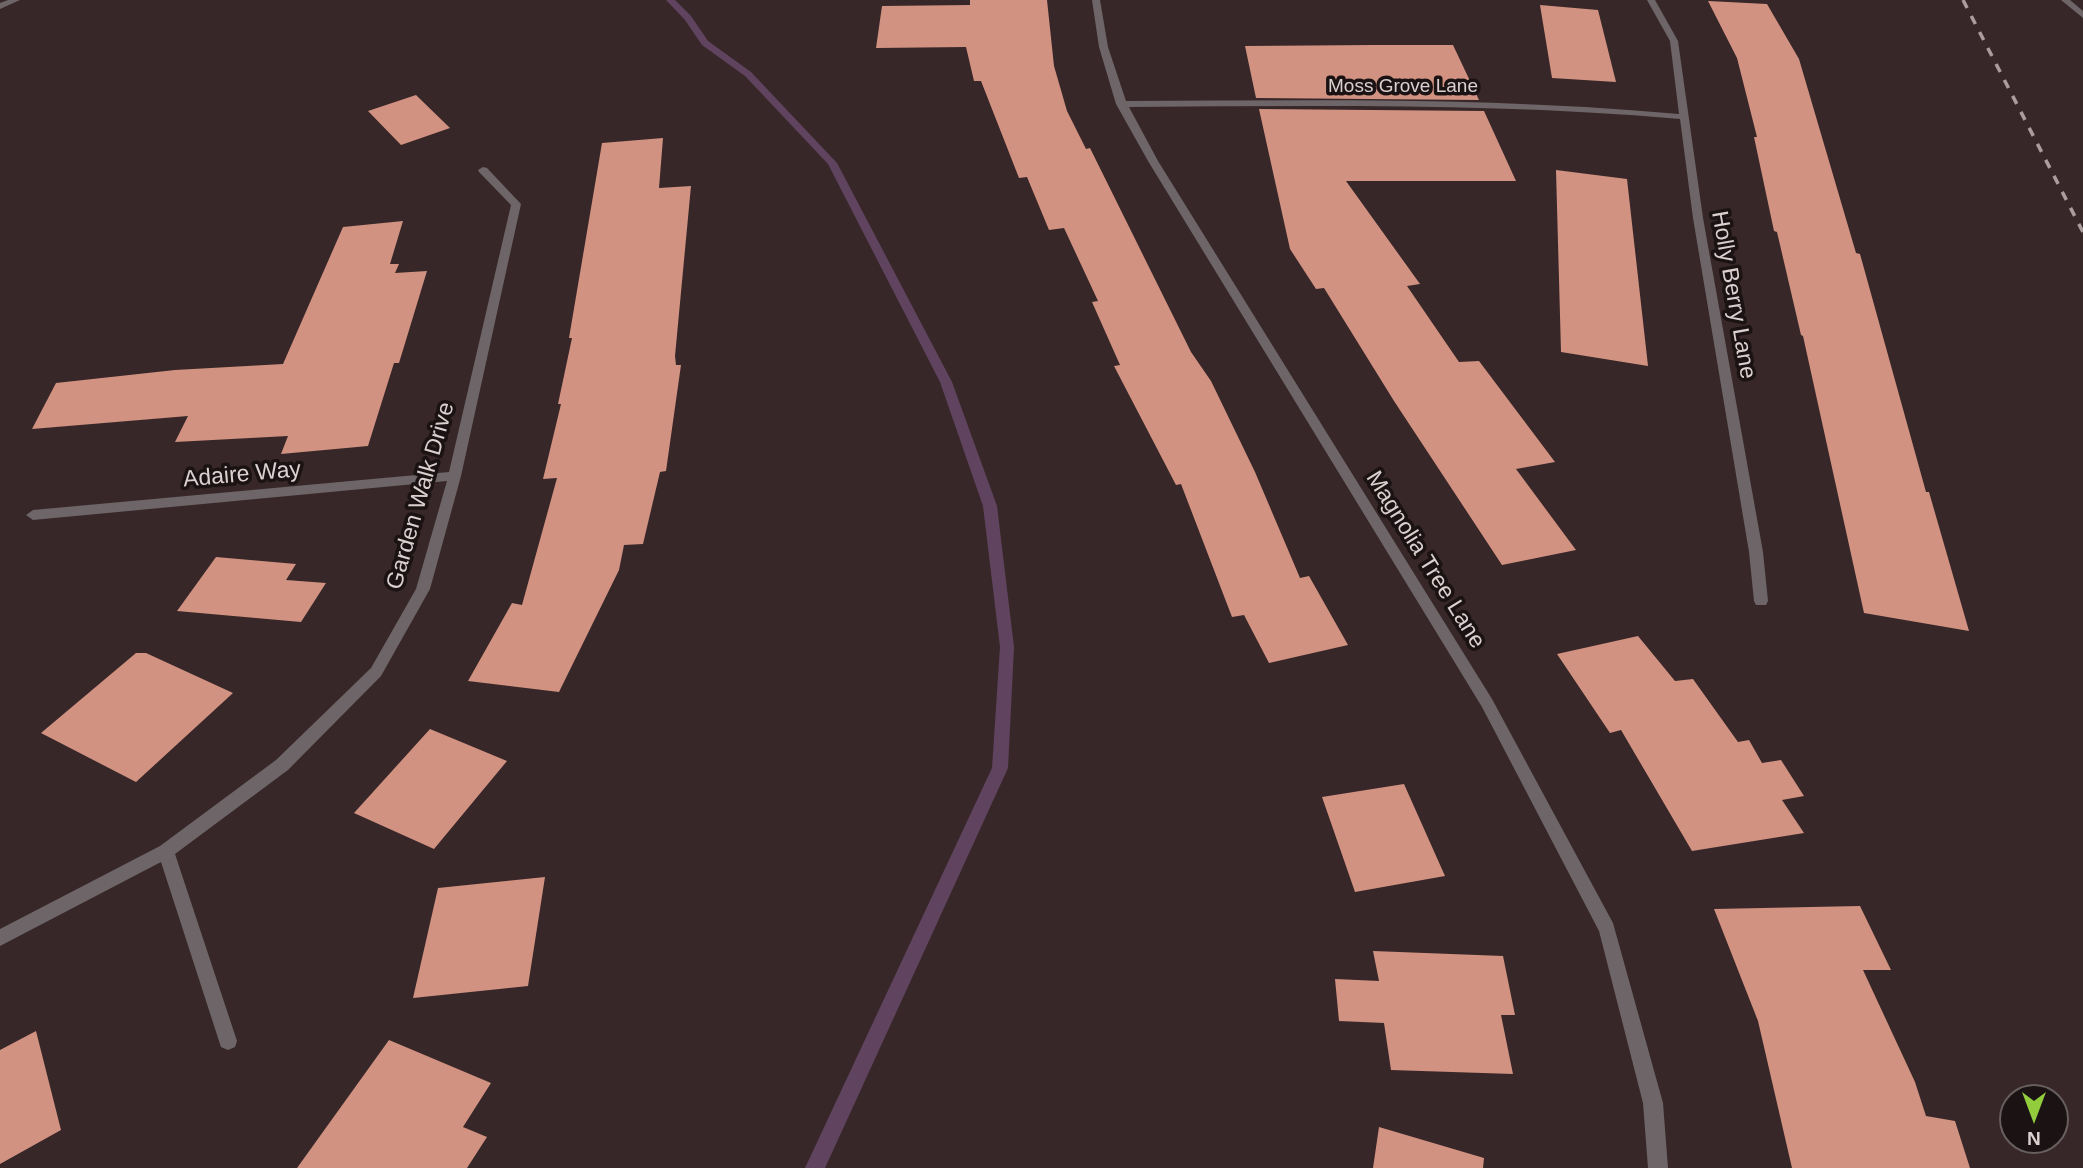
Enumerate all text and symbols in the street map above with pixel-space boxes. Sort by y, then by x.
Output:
street label: Moss Grove Lane [1328,76,1478,98]
street label: Holly Berry Lane [1705,209,1761,381]
street label: Garden Walk Drive [381,399,461,593]
street label: Adaire Way [182,456,302,494]
street label: Magnolia Tree Lane [1359,466,1491,654]
north arrow [1999,1084,2069,1154]
text: N [2027,1128,2041,1149]

